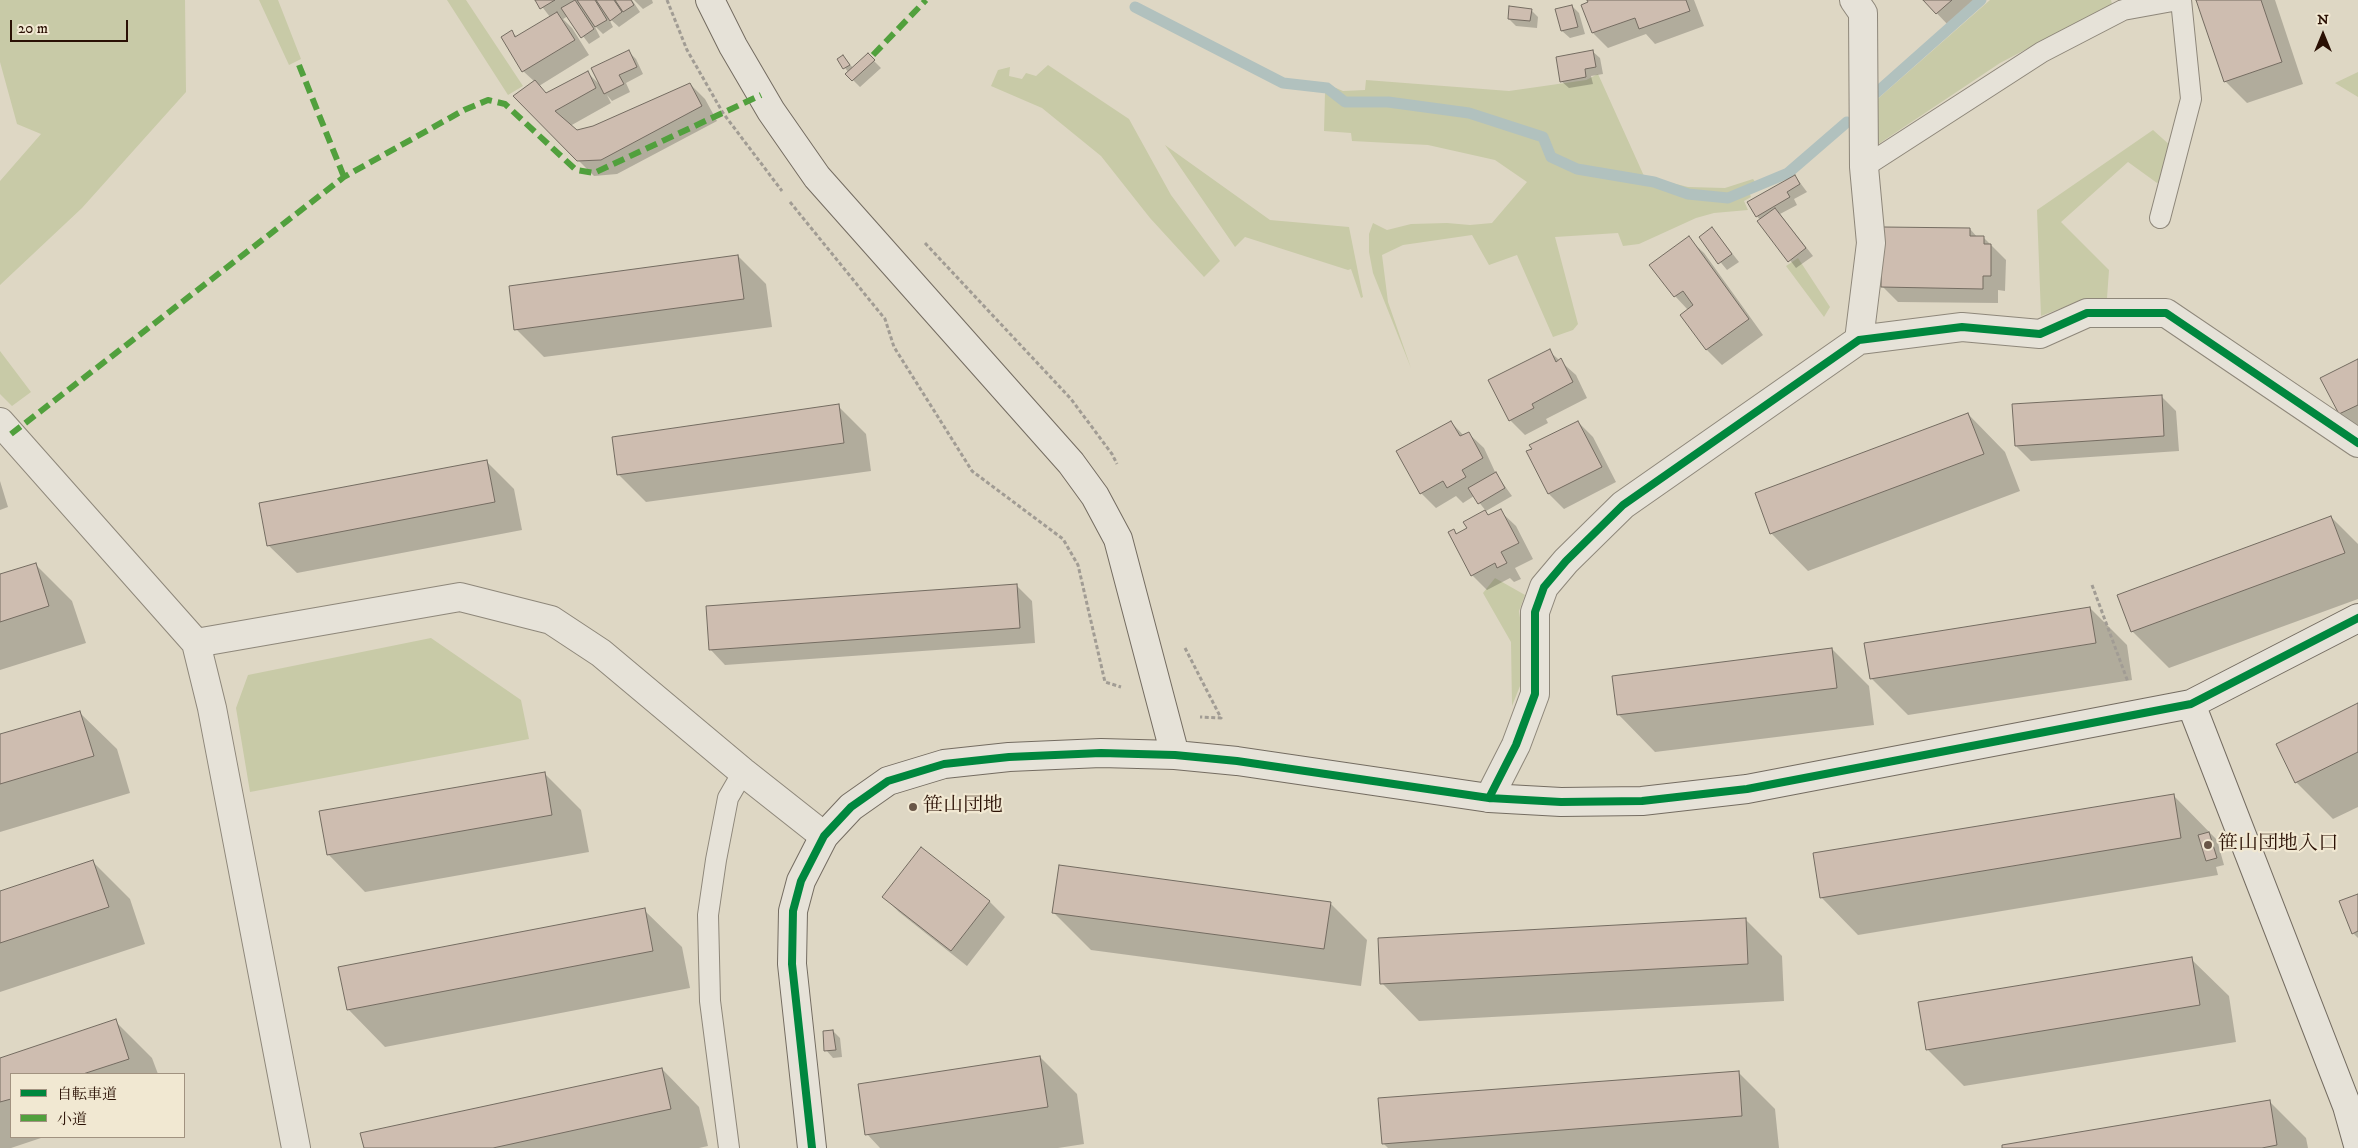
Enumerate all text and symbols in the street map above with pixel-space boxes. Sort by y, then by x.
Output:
scale bar [12,10,130,42]
north arrow [2298,10,2348,60]
text: N [2317,11,2329,29]
text: 20 m [18,19,48,38]
place label: 笹山団地 [923,795,1003,819]
marker: 笹山団地 [907,801,919,813]
place label: 笹山団地入口 [2218,833,2338,857]
marker: 笹山団地入口 [2202,839,2214,851]
legend [10,1073,185,1138]
text: 自転車道 [57,1085,117,1104]
text: 小道 [57,1110,87,1129]

